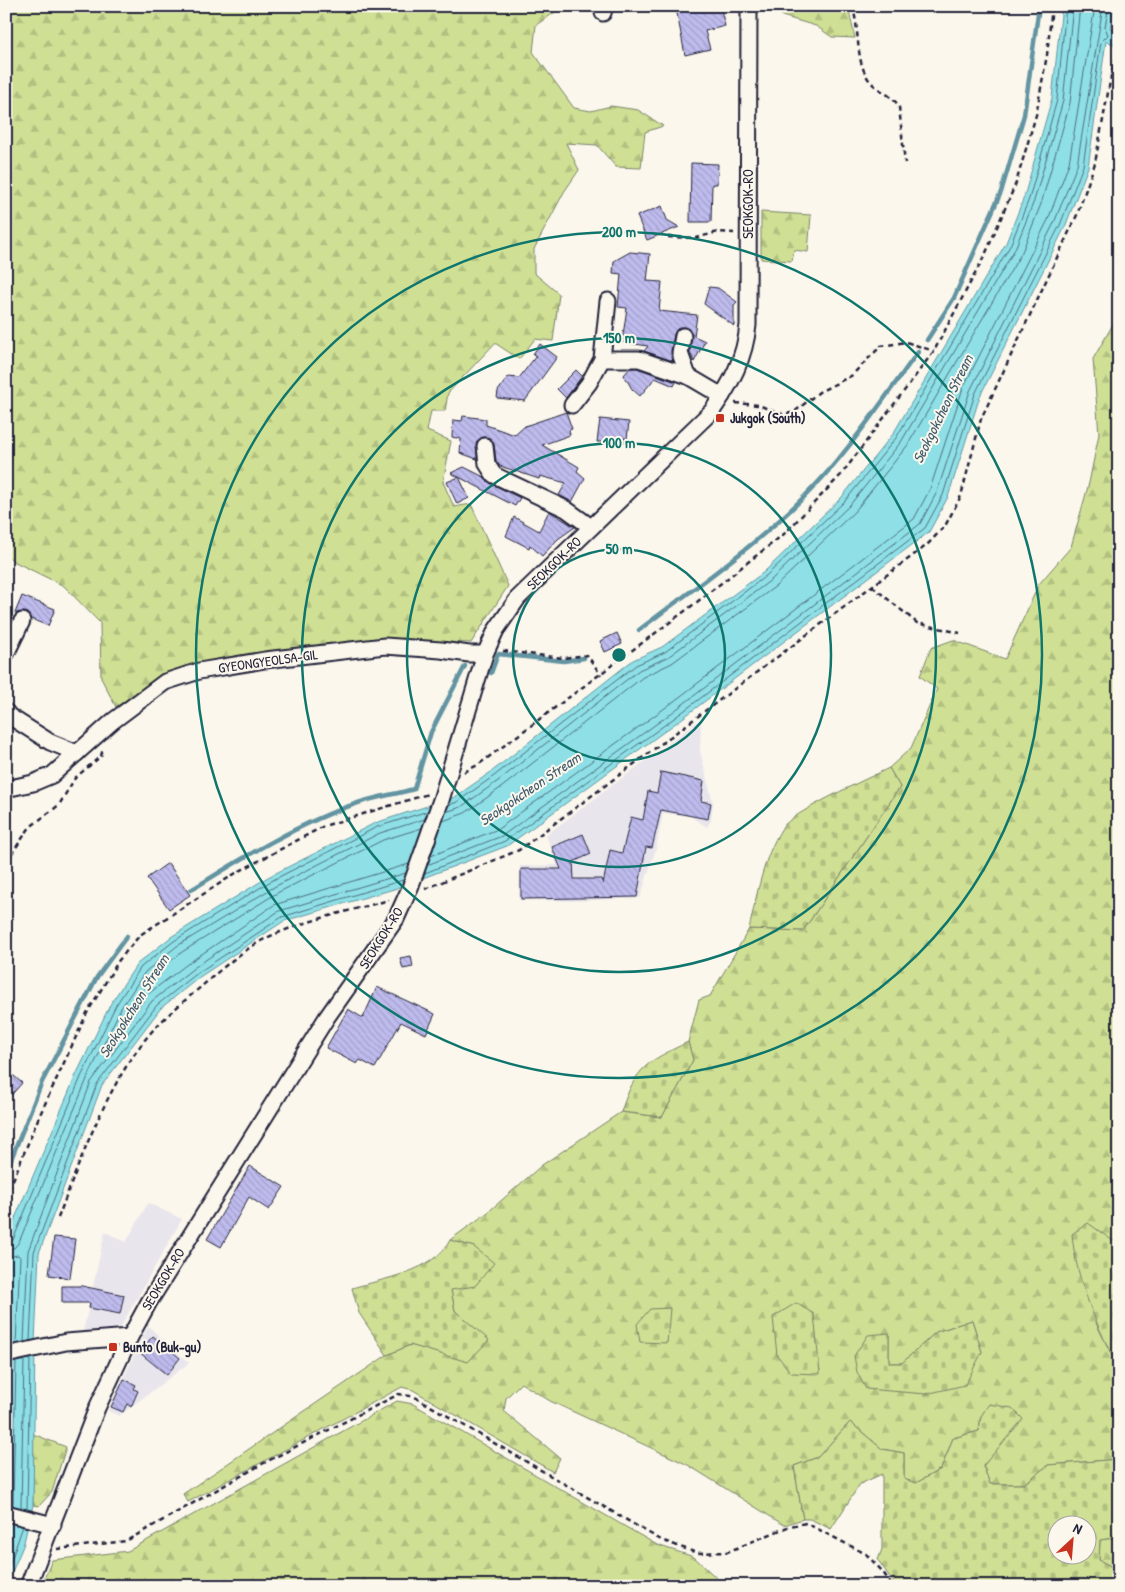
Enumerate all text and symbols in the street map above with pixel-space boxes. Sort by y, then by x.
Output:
street label: SEOKGOK-RO [738,169,757,239]
text: 200 m [602,221,636,242]
text: 150 m [603,327,635,348]
water label: Seokgokcheon Stream [907,350,978,467]
place label: Jukgok (South) [730,408,806,429]
marker: Jukgok (South) [714,412,726,424]
text: 100 m [603,432,635,453]
street label: SEOKGOK-RO [522,532,585,594]
text: 50 m [606,538,632,559]
street label: GYEONGYEOLSA-GIL [217,644,319,677]
centre of rings [610,646,628,664]
water label: Seokgokcheon Stream [475,746,585,830]
street label: SEOKGOK-RO [354,903,407,972]
water label: Seokgokcheon Stream [93,949,174,1061]
street label: SEOKGOK-RO [137,1244,189,1313]
place label: Bunto (Buk-gu) [123,1337,201,1358]
marker: Bunto (Buk-gu) [107,1341,119,1353]
north arrow [1048,1514,1098,1564]
text: N [1070,1518,1086,1538]

